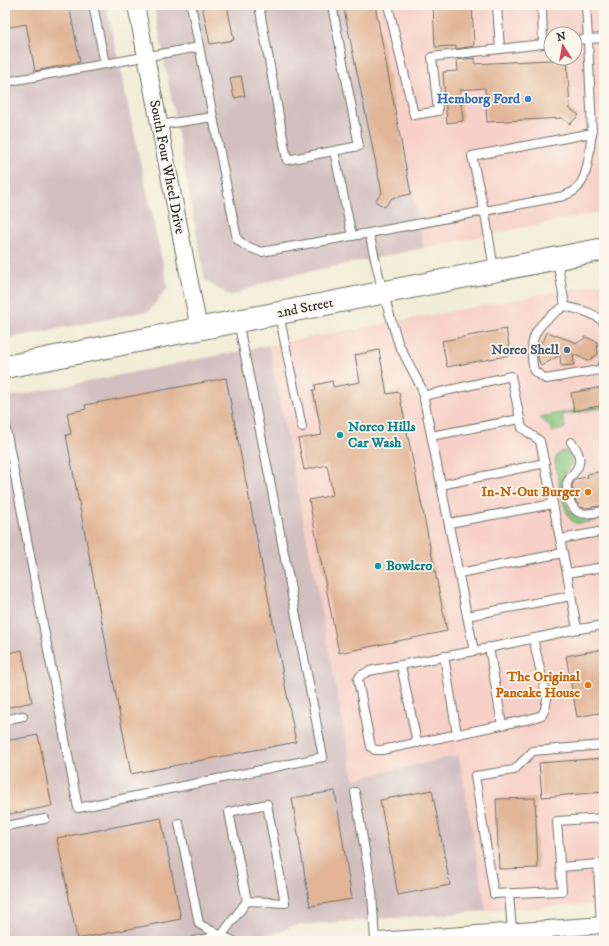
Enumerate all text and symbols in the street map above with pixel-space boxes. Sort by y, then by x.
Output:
north arrow [543,26,583,66]
text: N [556,29,567,45]
place label: Hemborg Ford [437,90,521,108]
marker: Hemborg Ford [523,94,533,104]
street label: South Four Wheel Drive [145,98,189,236]
street label: 2nd Street [275,294,335,322]
place label: Norco Shell [491,341,560,359]
marker: Norco Shell [562,345,572,355]
place label: Norco Hills Car Wash [348,418,416,452]
marker: Norco Hills Car Wash [335,430,345,440]
place label: In-N-Out Burger [481,483,581,501]
marker: In-N-Out Burger [583,487,593,497]
place label: Bowlero [386,557,433,575]
marker: Bowlero [373,561,383,571]
place label: The Original Pancake House [495,668,581,702]
marker: The Original Pancake House [583,680,593,690]

